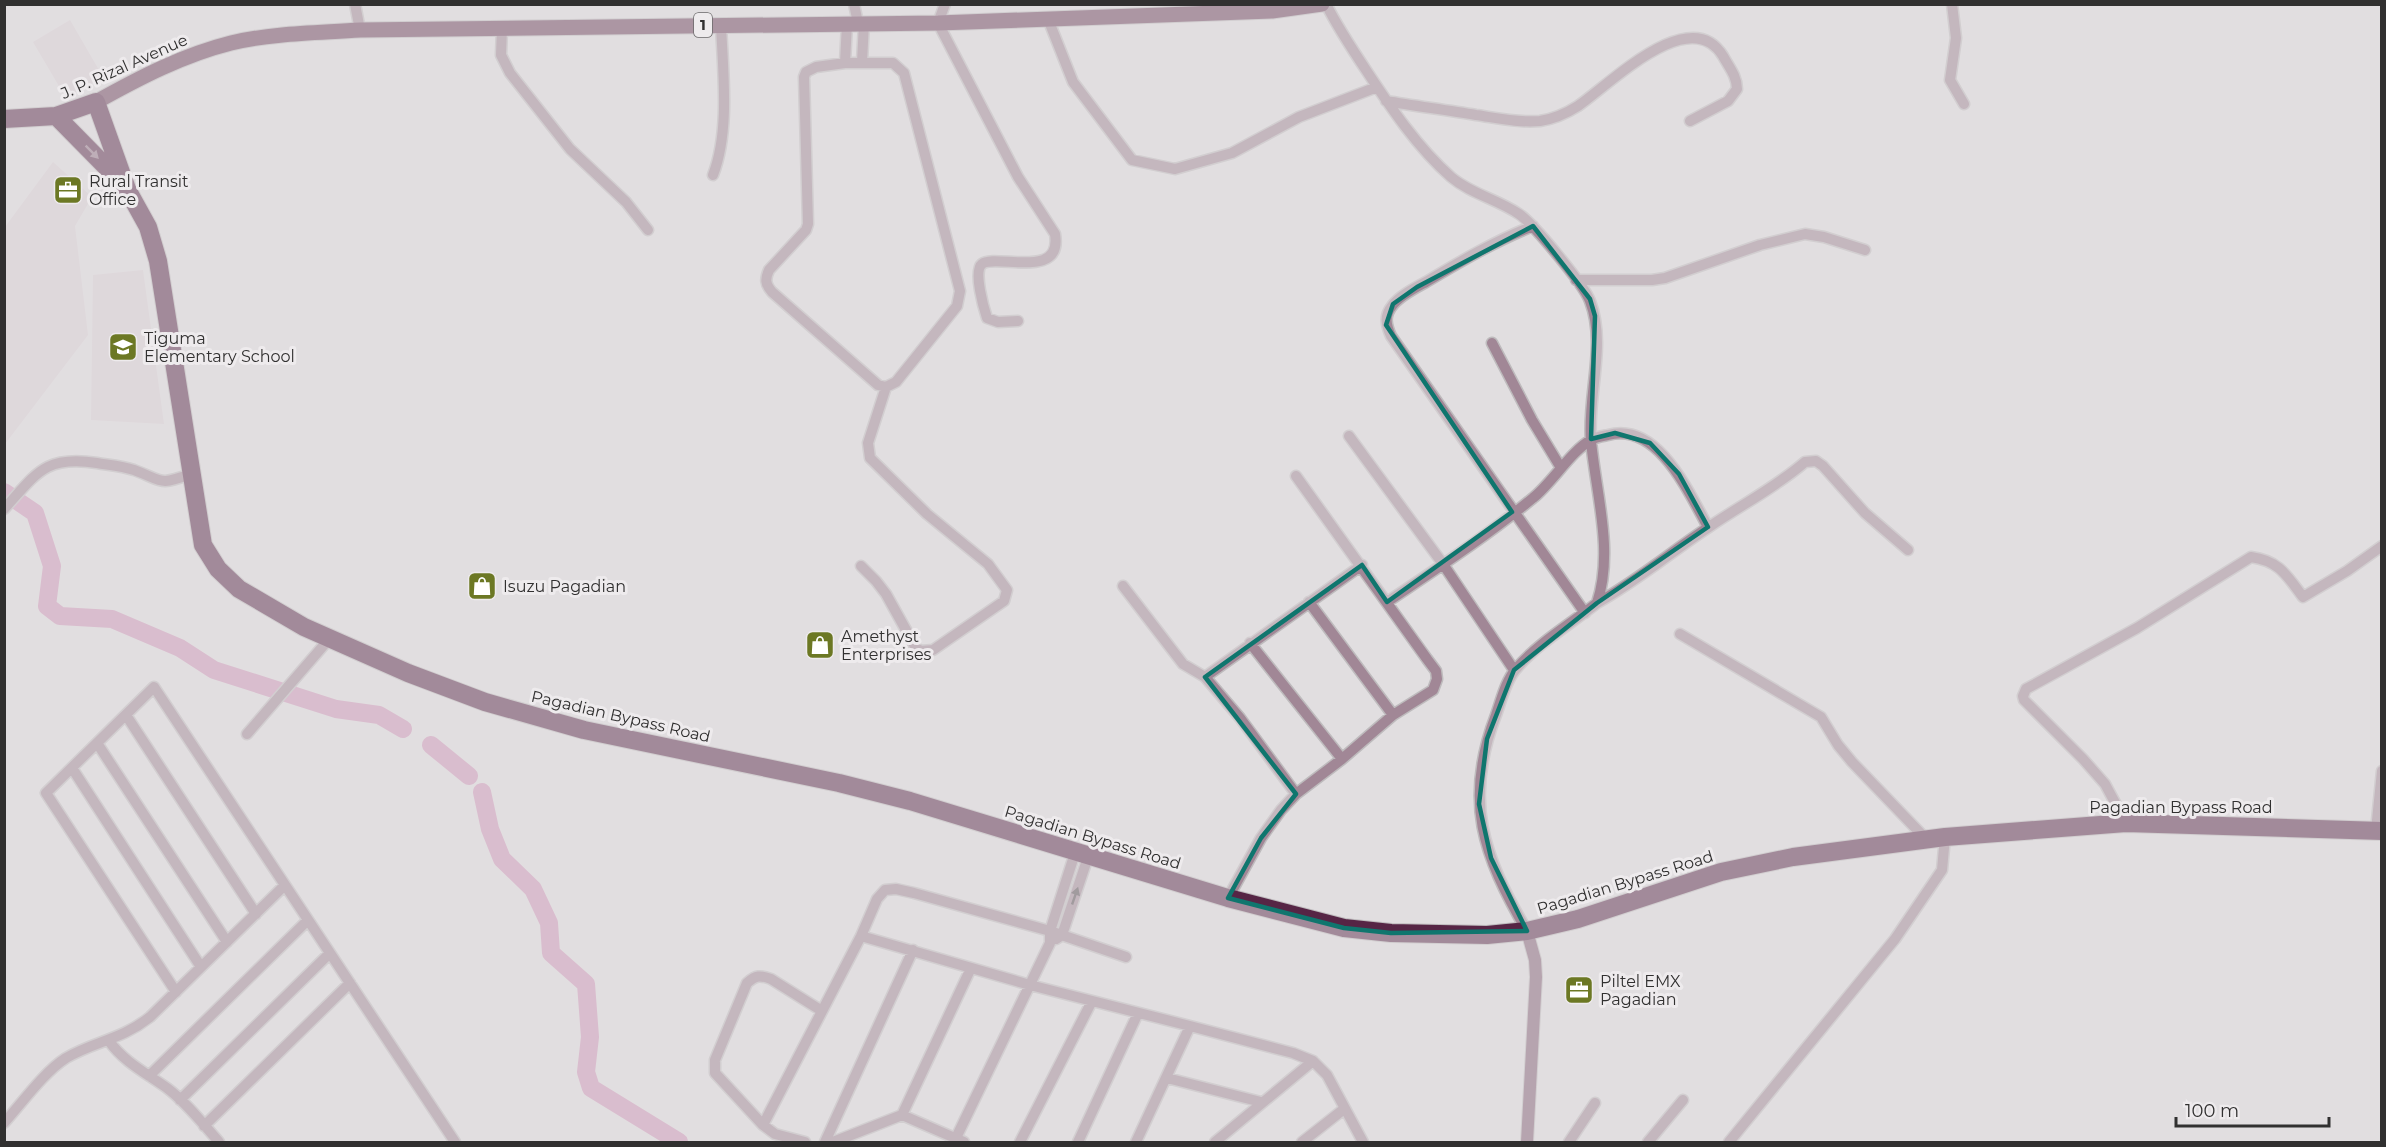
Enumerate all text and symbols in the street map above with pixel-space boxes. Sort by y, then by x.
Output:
road number: 1 [694,13,712,37]
street label: J. P. Rizal Avenue [57,30,190,103]
one-way arrow [85,144,99,159]
place label: Rural Transit Office [89,172,189,209]
office icon: Rural Transit Office [52,174,84,206]
place label: Tiguma Elementary School [144,329,295,366]
school or university icon: Tiguma Elementary School [107,331,139,363]
shop icon: Isuzu Pagadian [466,570,498,602]
place label: Isuzu Pagadian [503,577,626,596]
place label: Amethyst Enterprises [841,627,932,664]
shop icon: Amethyst Enterprises [804,629,836,661]
street label: Pagadian Bypass Road [529,687,712,746]
street label: Pagadian Bypass Road [2089,798,2273,817]
street label: Pagadian Bypass Road [1002,802,1183,873]
street label: Pagadian Bypass Road [1535,847,1716,918]
one-way arrow [1071,887,1081,905]
place label: Piltel EMX Pagadian [1600,972,1681,1009]
office icon: Piltel EMX Pagadian [1563,974,1595,1006]
scale bar [2176,1090,2329,1128]
text: 100 m [2185,1100,2239,1122]

